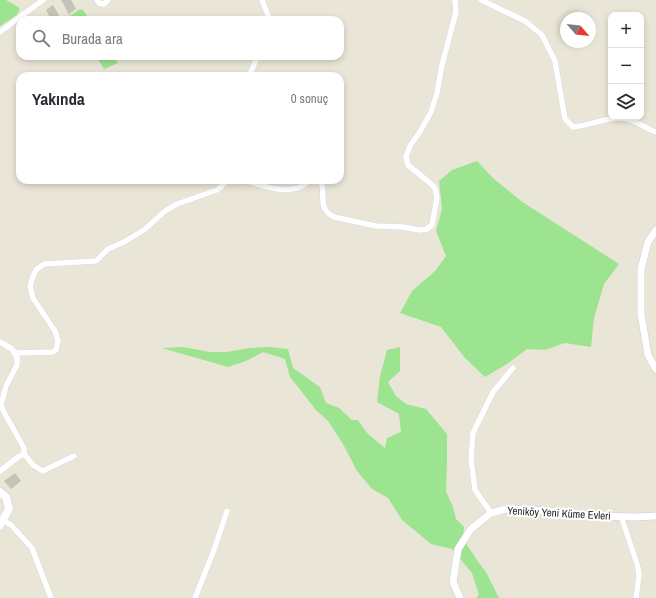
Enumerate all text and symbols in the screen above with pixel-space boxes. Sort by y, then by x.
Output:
north arrow [560,12,596,48]
map controls [608,12,644,120]
button: + [608,12,644,48]
search box [16,16,344,60]
icon: search [30,27,52,49]
text: Burada ara [62,28,123,49]
button: − [608,48,644,84]
button: layers [608,84,644,120]
text: Yakında [32,87,85,110]
text: 0 sonuç [291,90,328,107]
street label: Yeniköy Yeni Küme Evleri [507,503,611,523]

